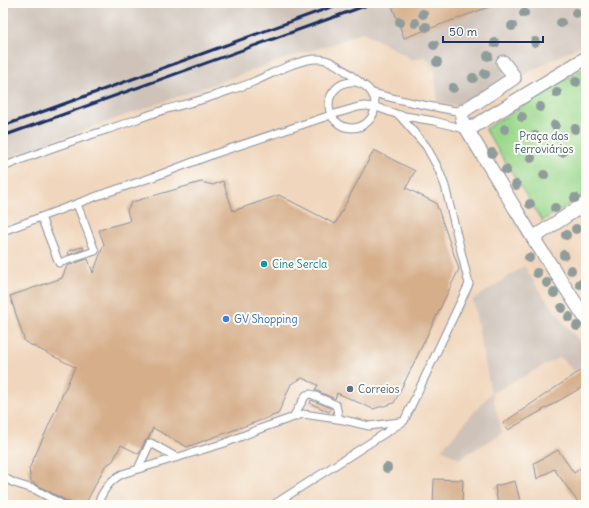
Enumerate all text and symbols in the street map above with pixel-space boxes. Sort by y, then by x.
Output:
scale bar [443,18,543,44]
text: 50 m [449,24,478,39]
park label: Praça dos Ferroviários [515,129,573,156]
place label: Cine Sercla [272,257,327,271]
marker: Cine Sercla [259,259,269,269]
place label: GV Shopping [234,312,298,326]
marker: GV Shopping [221,314,231,324]
place label: Correios [358,382,400,396]
marker: Correios [345,384,355,394]

